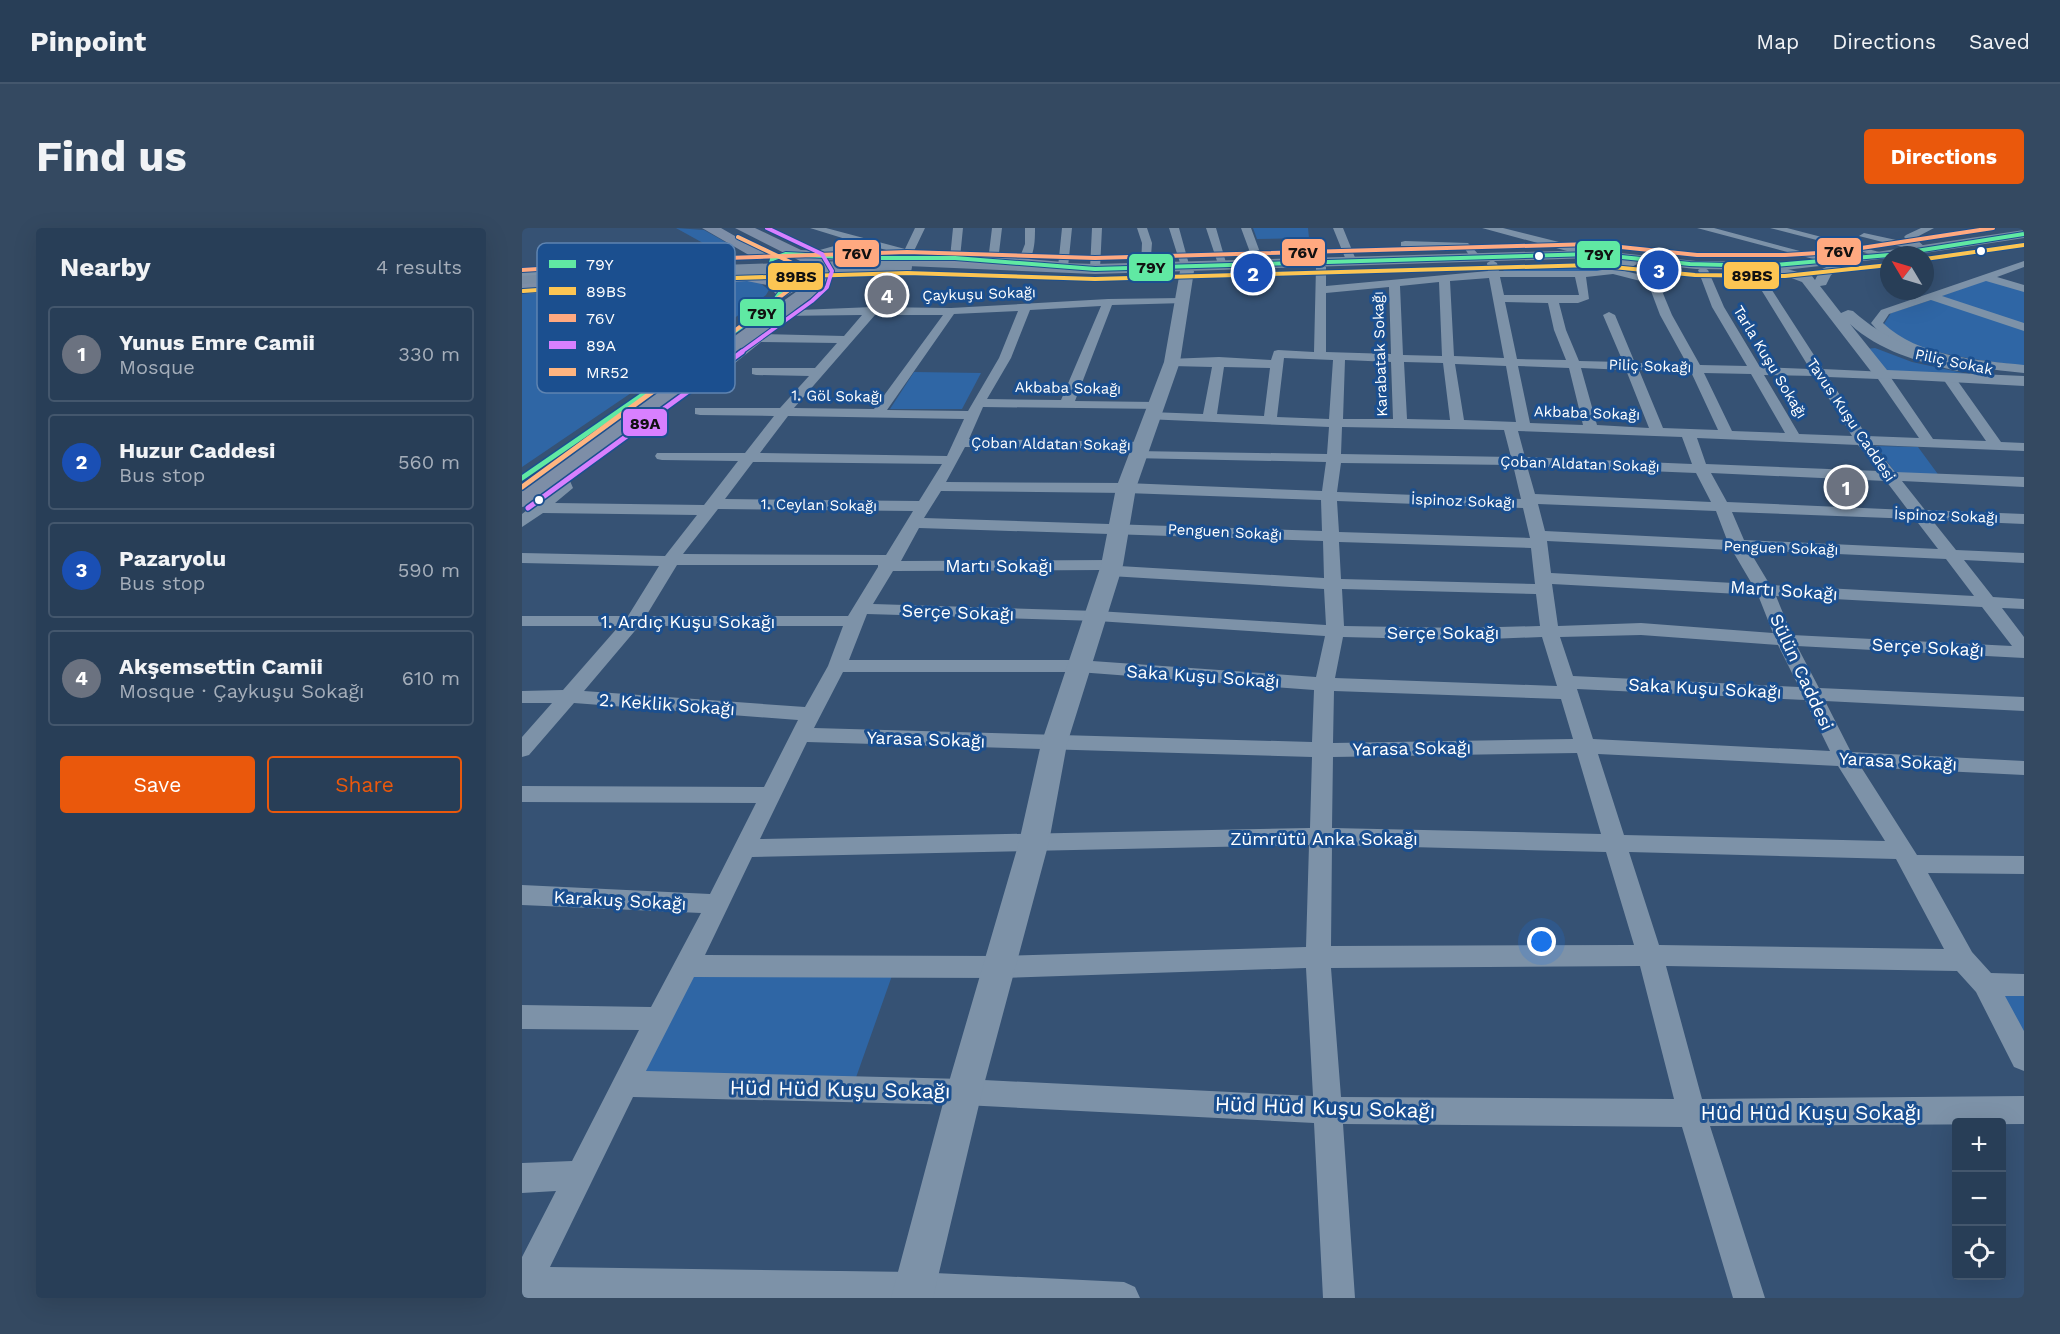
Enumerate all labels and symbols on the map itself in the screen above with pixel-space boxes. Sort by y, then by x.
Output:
line badge: 76V [1816,237,1862,266]
line badge: 76V [1281,238,1326,267]
line badge: 76V [834,239,880,268]
line badge: 79Y [1576,240,1621,269]
text: 76V [1824,242,1854,261]
legend [537,243,735,393]
text: 76V [1288,243,1318,262]
text: 76V [842,244,872,263]
text: 79Y [1584,245,1614,264]
unlabelled marker [1975,245,1987,257]
north arrow [1880,246,1934,300]
pin: 3 [1640,248,1678,292]
pin: 2 [1234,250,1272,296]
unlabelled marker [1533,250,1545,262]
line badge: 79Y [1128,253,1174,282]
text: 79Y [586,255,614,274]
text: 79Y [1136,258,1166,277]
line badge: 89BS [1723,261,1780,290]
line badge: 89BS [767,262,824,291]
text: 89BS [1731,266,1773,285]
text: 89BS [775,267,817,286]
pin: 4 [868,272,907,318]
text: 89BS [586,282,626,301]
street label: Çaykuşu Sokağı [922,283,1036,305]
street label: Karabatak Sokağı [1369,291,1391,417]
line badge: 79Y [739,298,785,327]
street label: Tarla Kuşu Sokağı [1729,302,1811,422]
text: 79Y [747,304,777,323]
text: 76V [586,309,615,328]
text: 89A [586,336,617,355]
street label: Piliç Sokak [1913,345,1995,379]
street label: Tavus Kuşu Caddesi [1803,355,1899,485]
street label: Piliç Sokağı [1608,356,1692,376]
text: MR52 [586,363,629,382]
street label: Akbaba Sokağı [1015,378,1121,398]
street label: 1. Göl Sokağı [791,386,883,406]
street label: Akbaba Sokağı [1534,402,1640,424]
line badge: 89A [622,408,668,437]
text: 89A [630,414,660,433]
street label: Çoban Aldatan Sokağı [971,434,1131,454]
street label: Çoban Aldatan Sokağı [1500,452,1660,476]
pin: 1 [1826,464,1866,510]
street label: İspinoz Sokağı [1411,490,1515,512]
unlabelled marker [533,494,545,506]
street label: 1. Ceylan Sokağı [761,495,877,515]
street label: İspinoz Sokağı [1894,505,1998,527]
street label: Penguen Sokağı [1167,520,1283,544]
street label: Penguen Sokağı [1723,537,1839,559]
street label: Martı Sokağı [945,555,1053,576]
street label: Martı Sokağı [1730,576,1838,604]
street label: Serçe Sokağı [901,600,1015,624]
street label: Sülün Caddesi [1766,610,1838,734]
street label: 1. Ardıç Kuşu Sokağı [601,611,775,632]
street label: Serçe Sokağı [1387,622,1499,643]
street label: Serçe Sokağı [1871,634,1985,660]
street label: Saka Kuşu Sokağı [1126,660,1280,692]
street label: Saka Kuşu Sokağı [1628,673,1782,703]
street label: 2. Keklik Sokağı [598,689,736,719]
street label: Yarasa Sokağı [866,726,986,752]
street label: Yarasa Sokağı [1353,736,1471,760]
street label: Yarasa Sokağı [1838,747,1958,775]
street label: Zümrütü Anka Sokağı [1230,828,1418,849]
street label: Karakuş Sokağı [553,886,687,914]
your location [1527,927,1556,956]
street label: Hüd Hüd Kuşu Sokağı [729,1075,951,1103]
street label: Hüd Hüd Kuşu Sokağı [1214,1091,1436,1123]
street label: Hüd Hüd Kuşu Sokağı [1701,1100,1921,1125]

